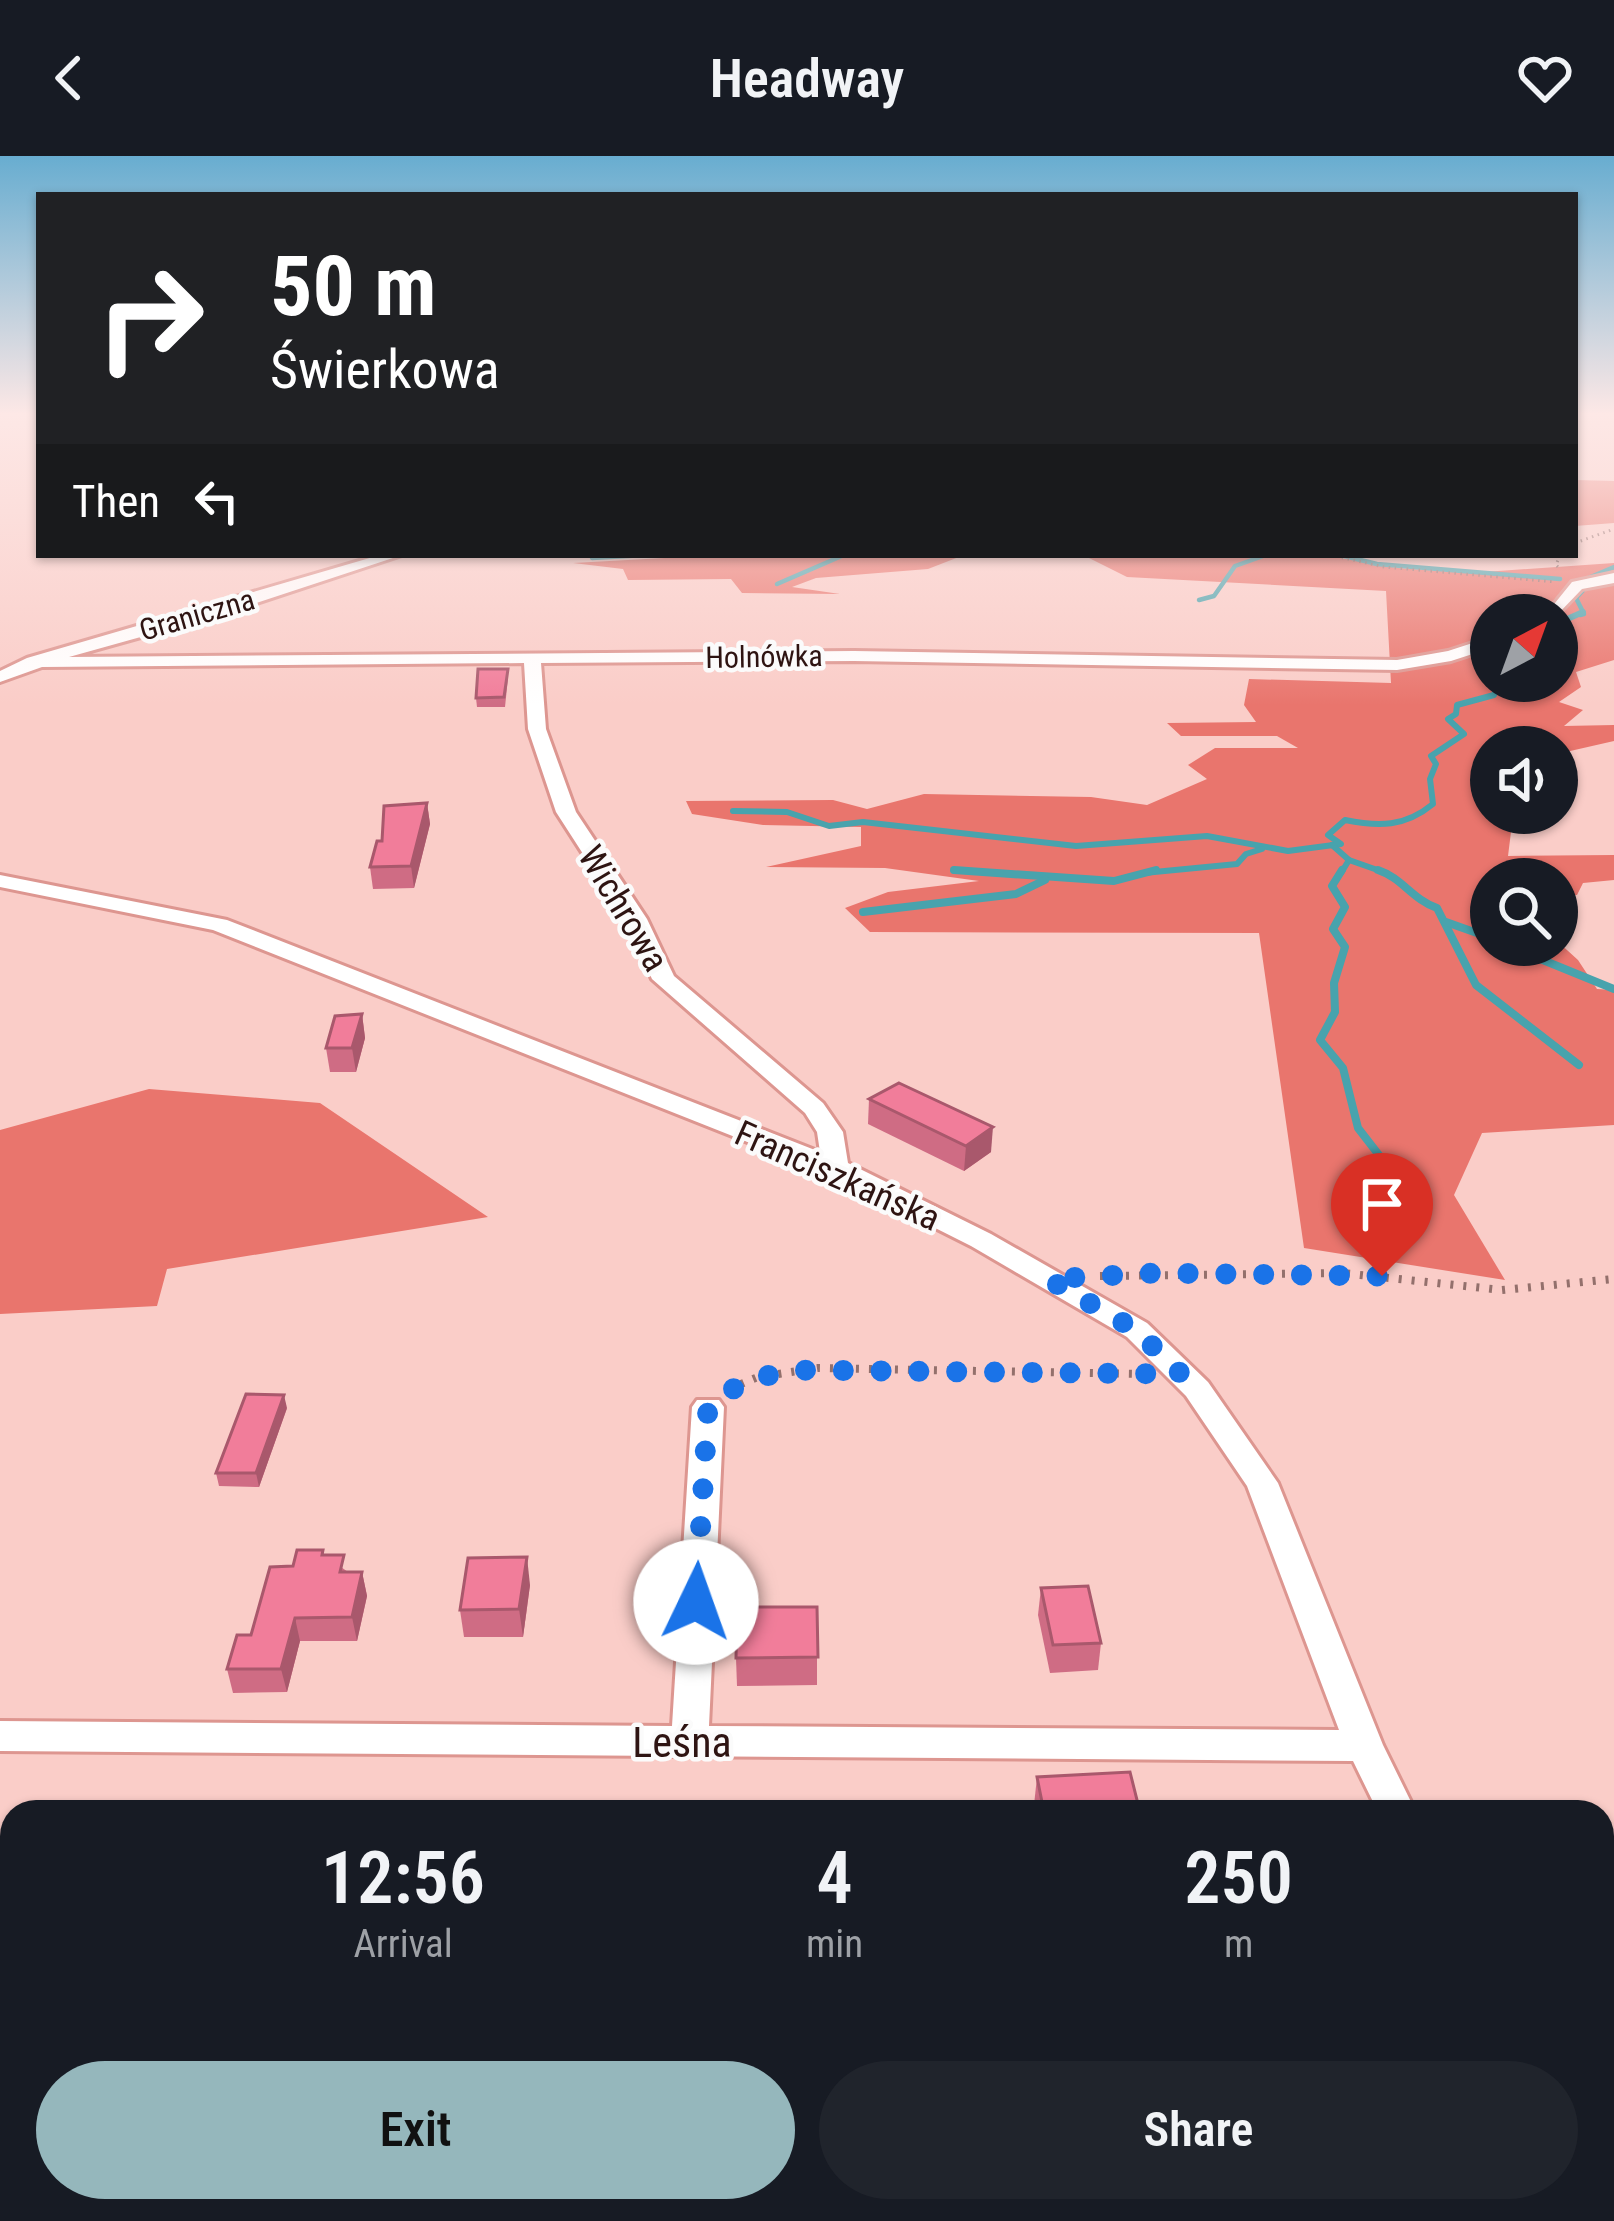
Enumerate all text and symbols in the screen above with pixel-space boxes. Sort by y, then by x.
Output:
icon: back [36,45,102,111]
icon: heart [1512,45,1578,111]
text: Headway [710,47,904,110]
text: 50 m [270,237,437,336]
icon: right [72,240,228,396]
text: Świerkowa [270,338,500,401]
icon: left [184,468,250,534]
text: Then [72,475,160,528]
street label: Graniczna [135,581,258,648]
north arrow [1470,594,1578,702]
map controls [1470,594,1578,966]
street label: Holnówka [705,638,823,675]
button: sound [1470,726,1578,834]
street label: Wichrowa [569,838,677,979]
button: search [1470,858,1578,966]
street label: Franciszkańska [729,1112,946,1240]
pin [1331,1153,1433,1276]
icon: arrive [1349,1171,1415,1237]
position arrow [633,1539,759,1665]
street label: Leśna [632,1718,732,1767]
text: 12:56 [321,1836,485,1921]
text: 4 [817,1836,853,1921]
text: 250 [1184,1836,1293,1921]
text: Arrival [353,1921,453,1967]
text: min [806,1921,863,1967]
text: m [1224,1921,1253,1967]
button: Exit [36,2061,795,2199]
button: Share [819,2061,1578,2199]

